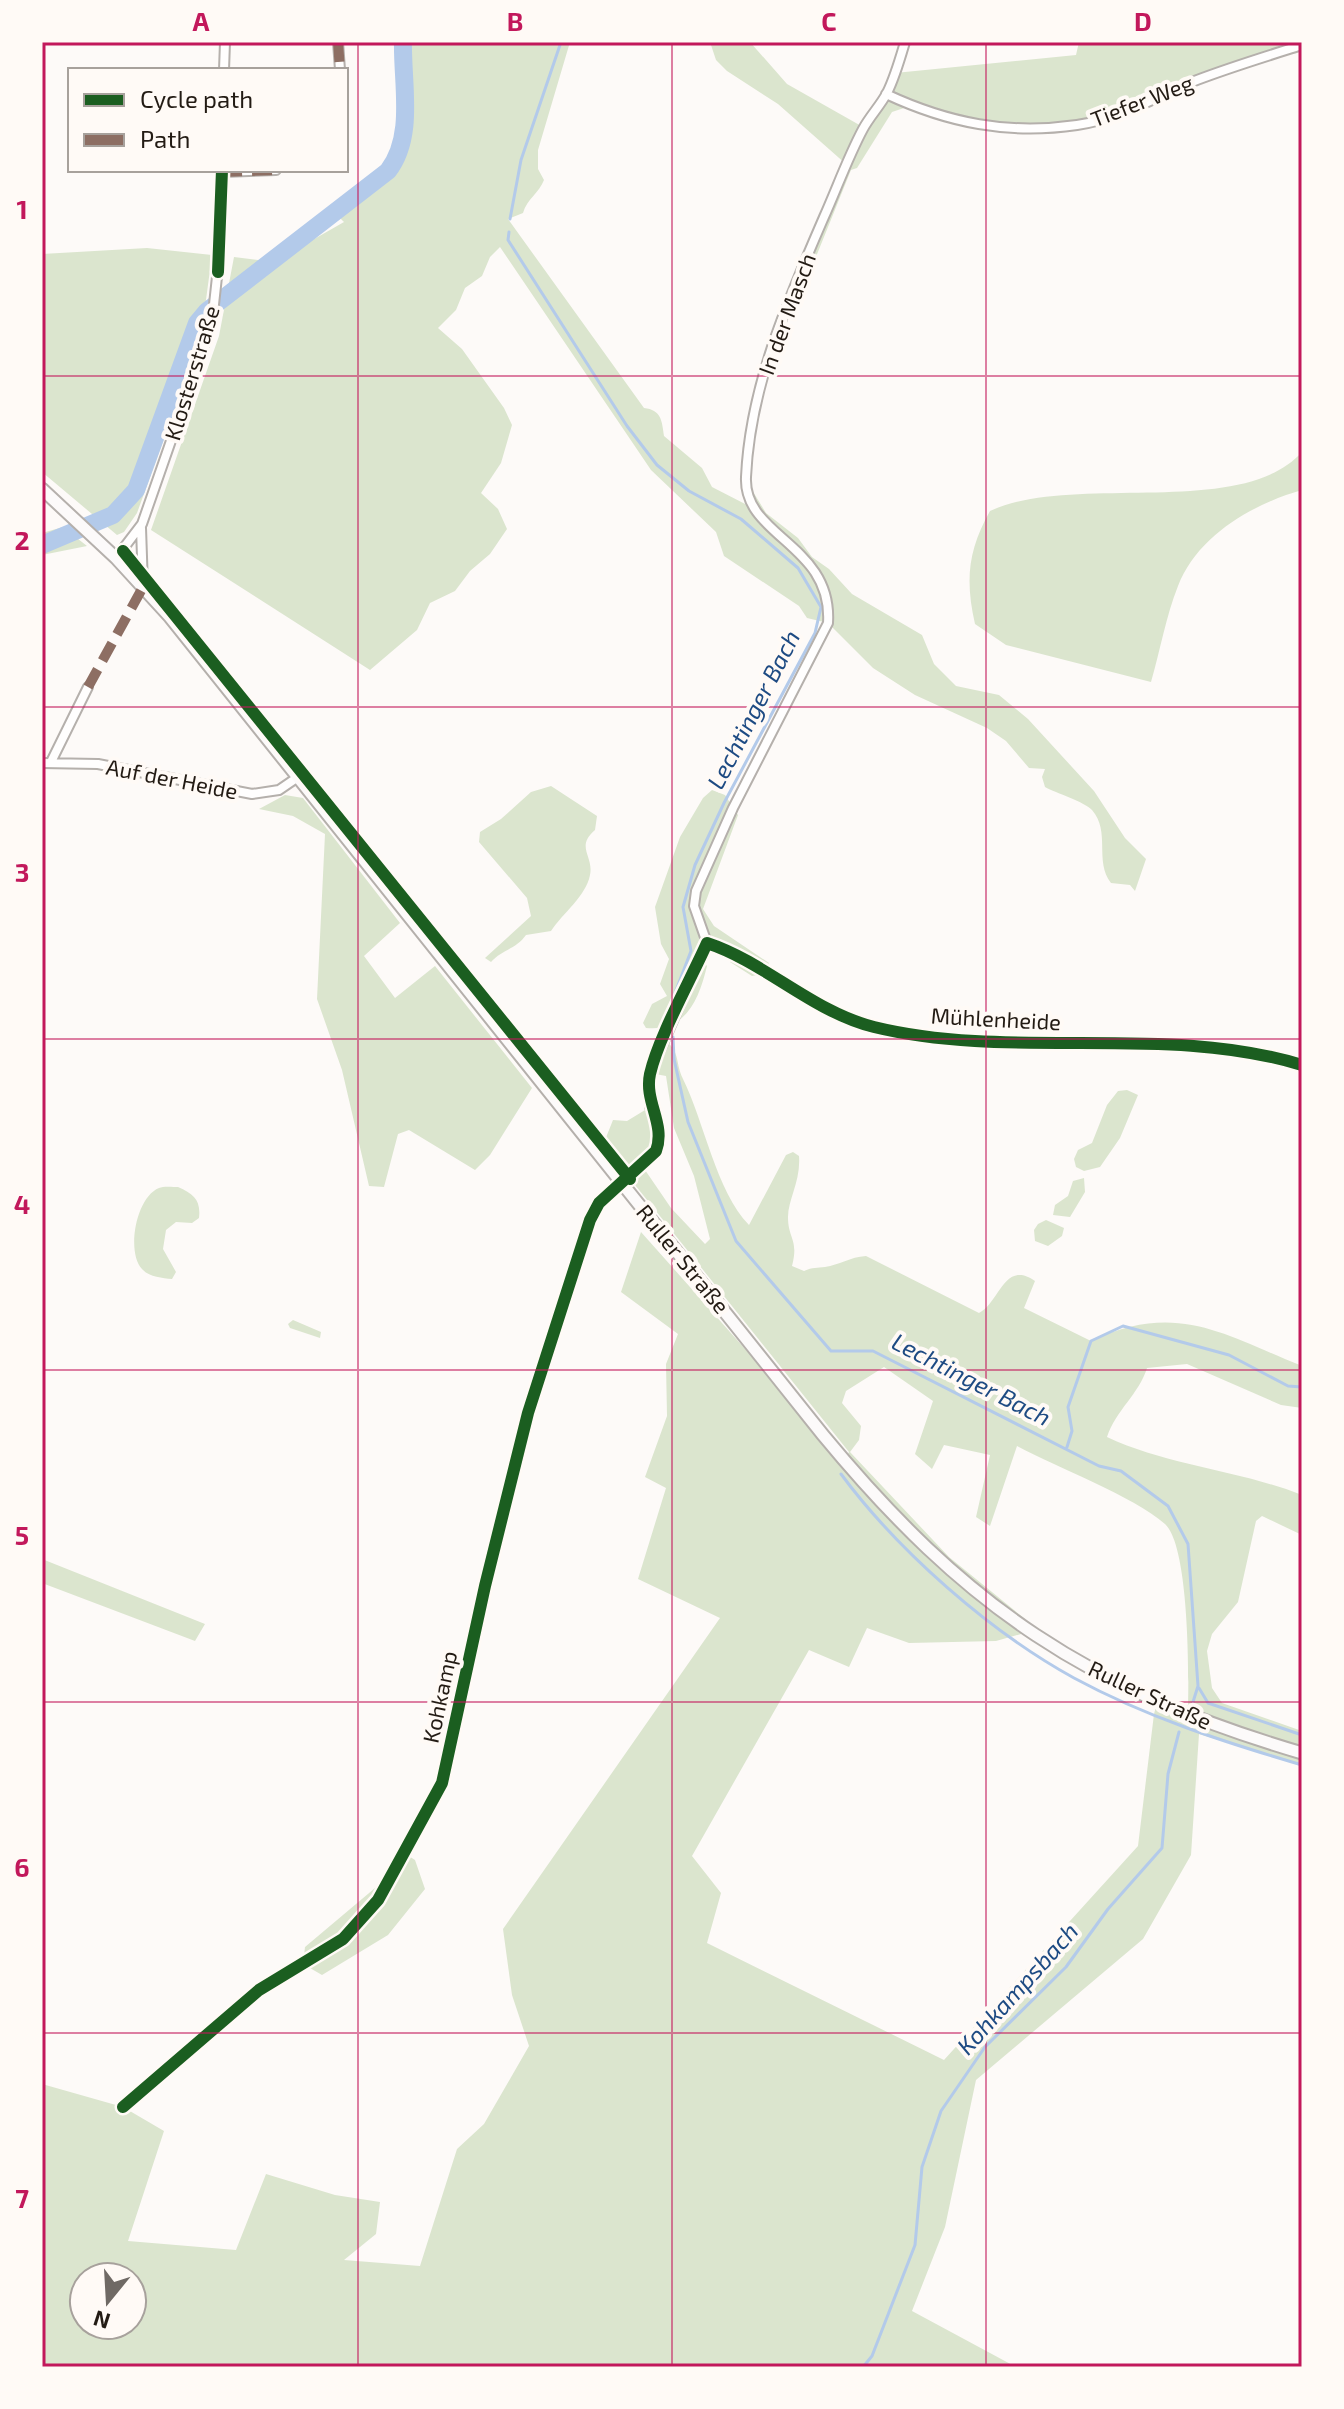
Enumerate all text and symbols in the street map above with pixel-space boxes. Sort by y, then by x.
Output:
text: A [193,5,210,36]
text: B [507,5,523,36]
text: C [821,5,837,36]
text: D [1134,5,1152,36]
legend [68,68,348,172]
street label: Tiefer Weg [1087,69,1197,131]
text: Cycle path [140,84,253,113]
text: Path [140,124,190,153]
text: 1 [16,193,28,224]
street label: In der Masch [752,249,820,378]
street label: Klosterstraße [158,302,224,443]
text: 2 [14,524,30,555]
water label: Lechtinger Bach [700,625,805,794]
street label: Auf der Heide [104,753,240,803]
text: 3 [15,856,29,887]
street label: Mühlenheide [930,1002,1062,1034]
text: 4 [14,1188,30,1219]
street label: Ruller Straße [632,1199,736,1318]
water label: Lechtinger Bach [887,1326,1056,1431]
text: 5 [15,1519,29,1550]
street label: Kohkamp [417,1648,461,1745]
street label: Ruller Straße [1085,1654,1216,1734]
text: 6 [14,1851,30,1882]
water label: Kohkampsbach [950,1916,1084,2060]
text: 7 [15,2182,29,2213]
north arrow [68,2261,148,2341]
text: N [90,2306,113,2336]

